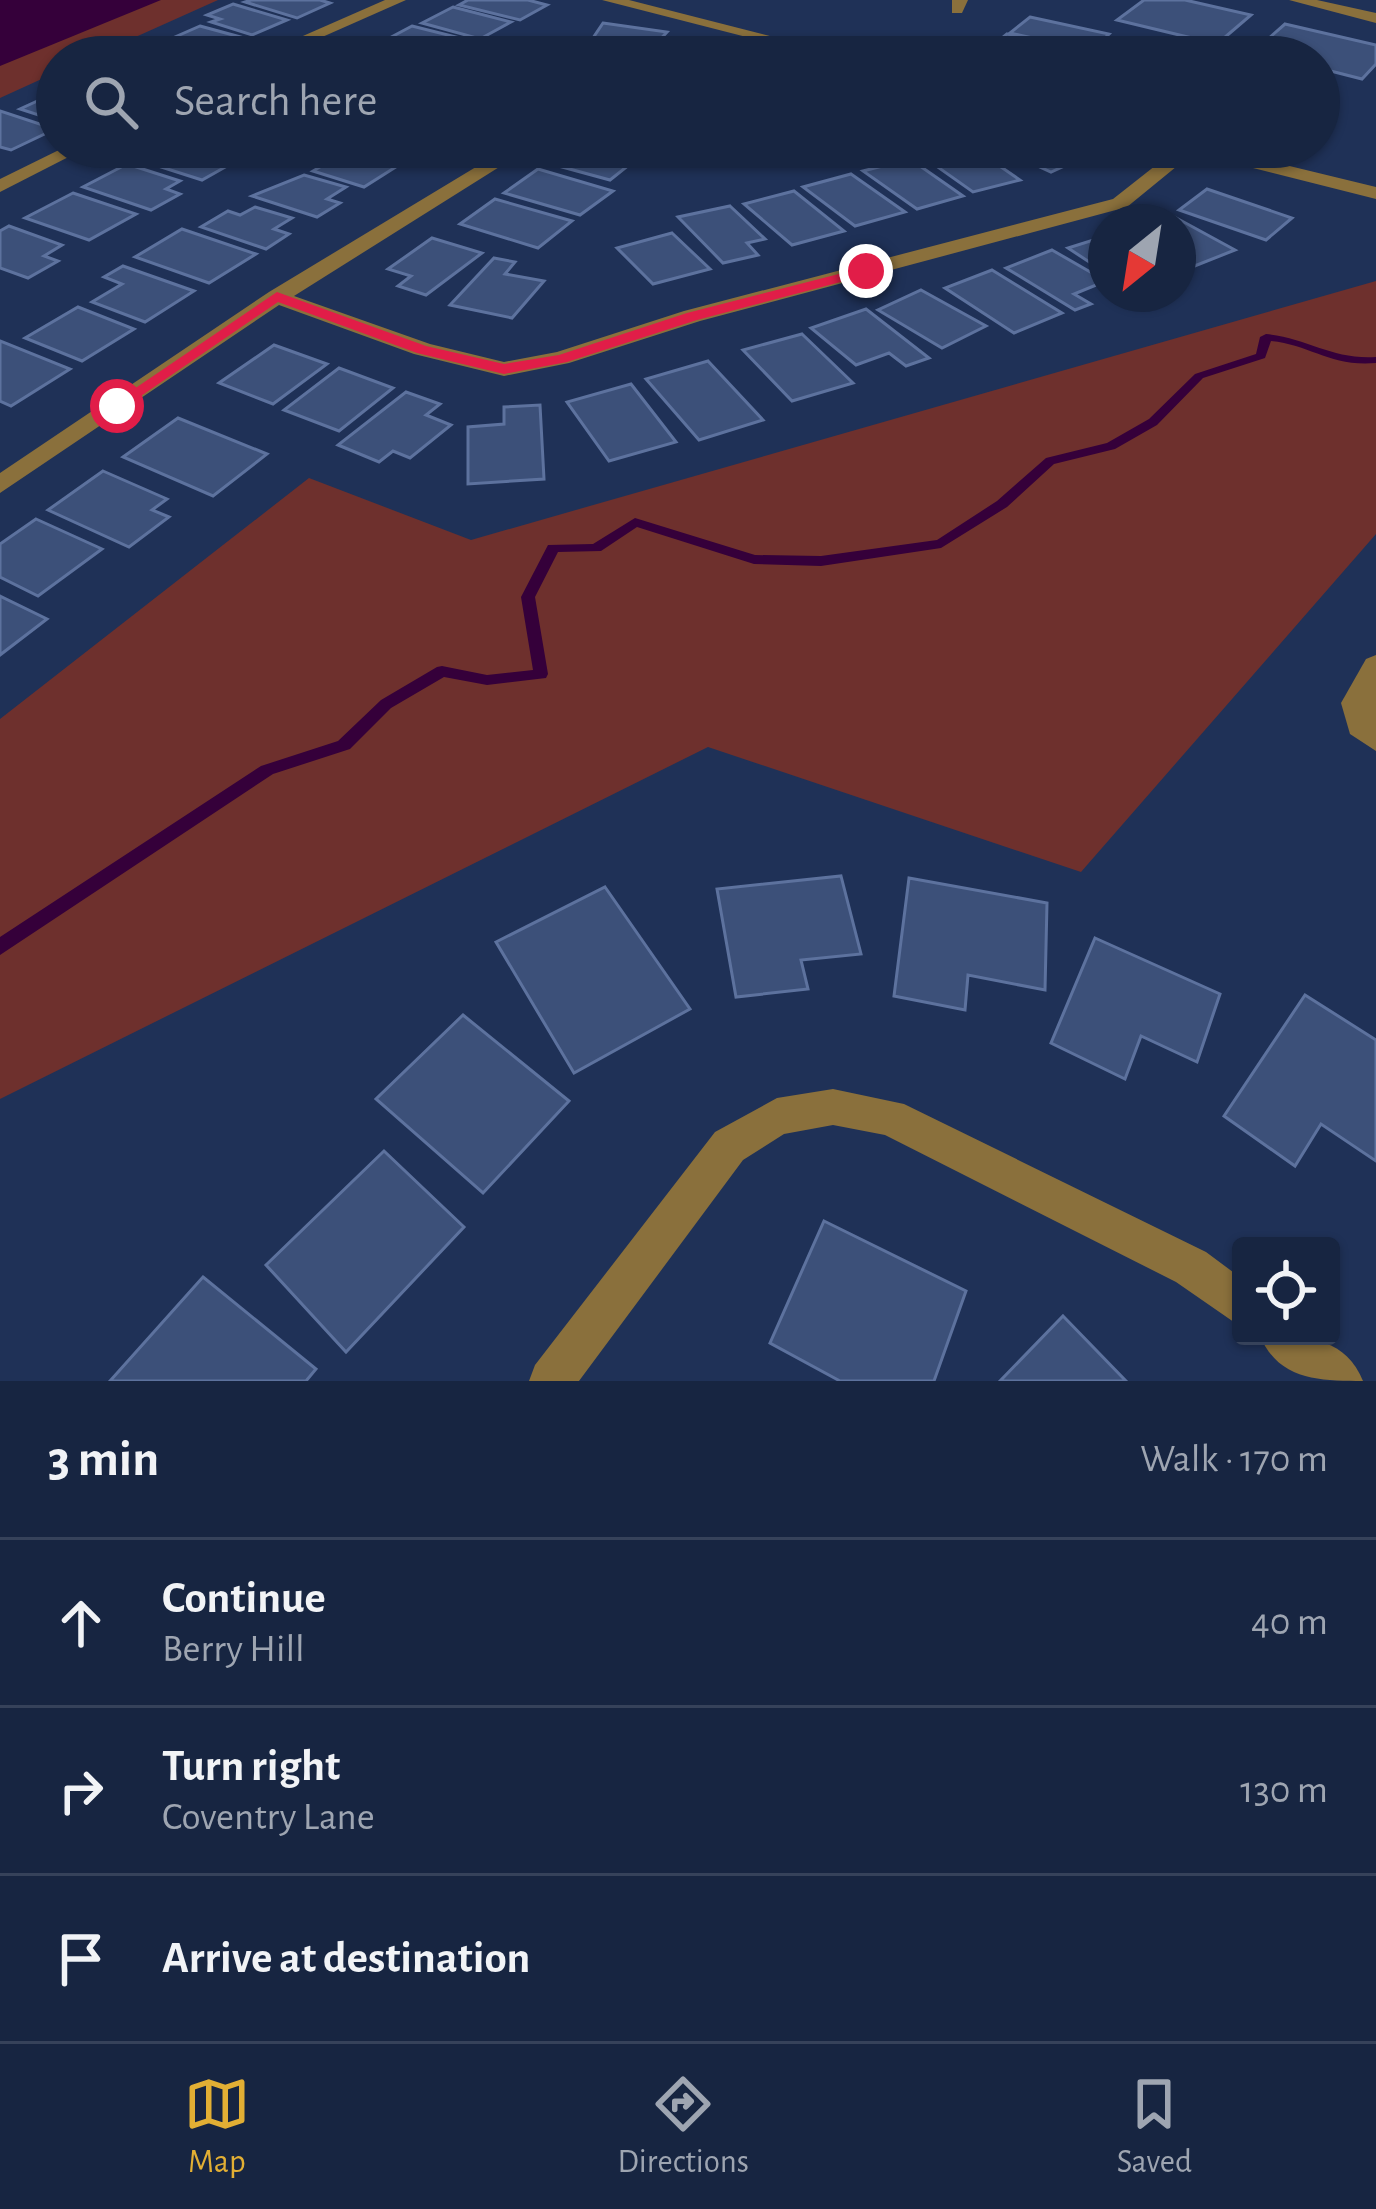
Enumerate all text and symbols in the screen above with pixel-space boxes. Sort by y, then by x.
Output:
search box [36,36,1340,168]
icon: search [78,69,144,135]
text: Search here [174,79,377,124]
north arrow [1088,204,1196,312]
route end [839,244,893,298]
route start [90,379,144,433]
map controls [1232,1237,1340,1345]
button: locate [1232,1237,1340,1345]
text: 3 min [48,1434,159,1485]
text: Walk · 170 m [1140,1440,1328,1479]
text: Continue [162,1576,326,1621]
icon: ahead [48,1590,114,1656]
text: 40 m [1251,1603,1328,1642]
text: Berry Hill [162,1630,305,1669]
text: Turn right [162,1744,340,1789]
icon: right [48,1758,114,1824]
text: 130 m [1240,1771,1328,1810]
text: Coventry Lane [162,1798,375,1837]
icon: arrive [48,1926,114,1992]
text: Arrive at destination [162,1936,530,1981]
tab: Map [184,2071,250,2183]
tab: Directions [617,2071,749,2183]
tab: Saved [1117,2071,1192,2183]

